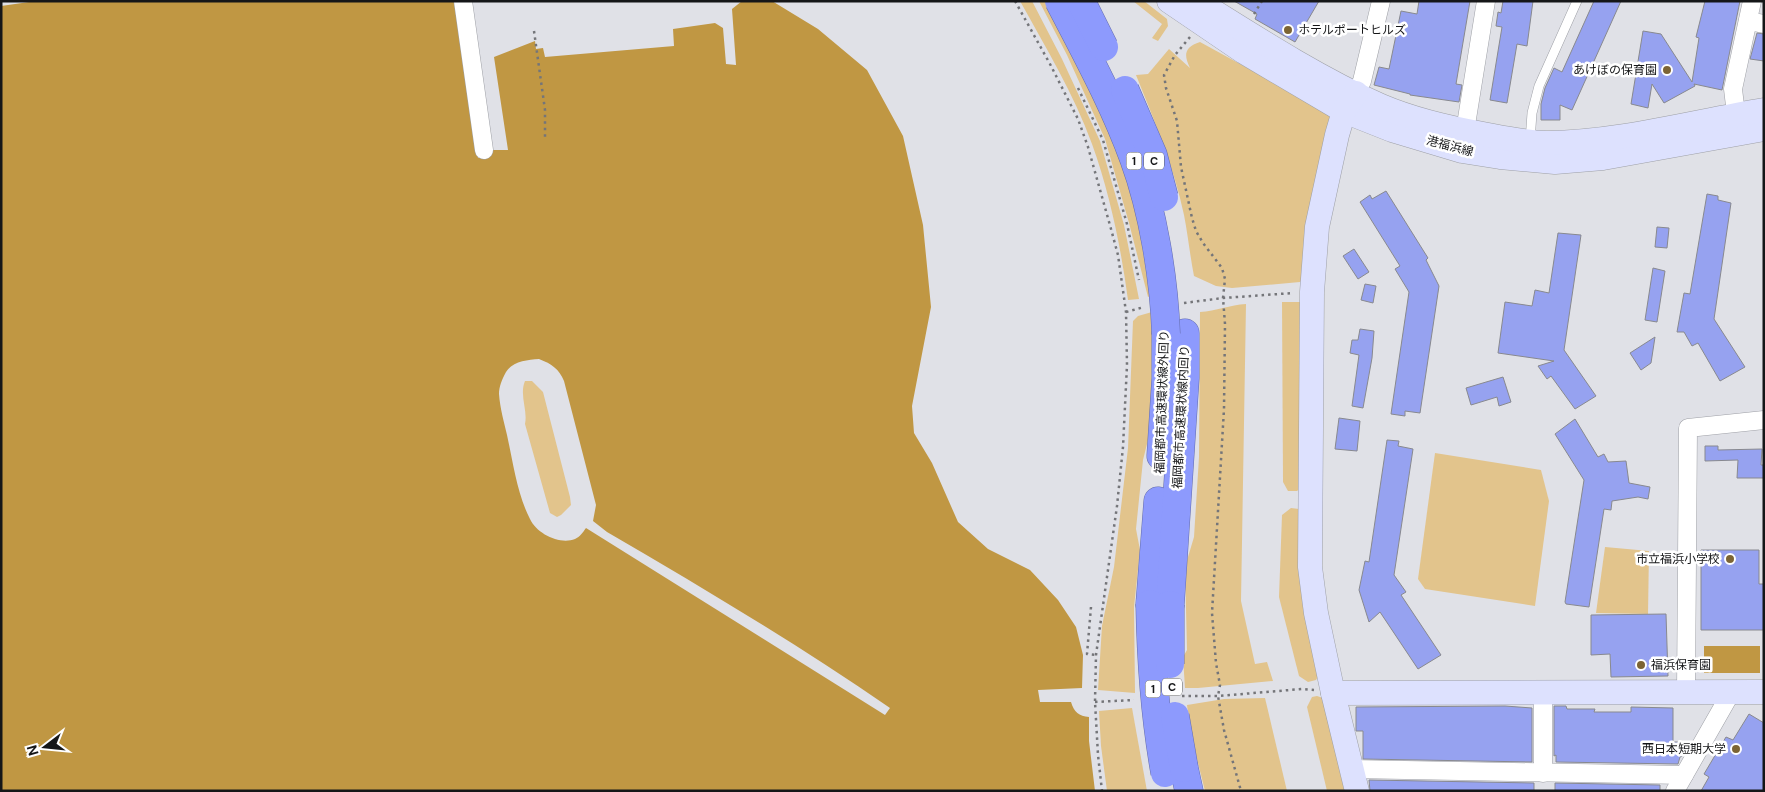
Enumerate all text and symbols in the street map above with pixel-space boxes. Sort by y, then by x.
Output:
place label: ホテルポートヒルズ [1298,22,1406,38]
marker: ホテルポートヒルズ [1282,24,1294,36]
place label: あけぼの保育園 [1573,62,1657,78]
marker: あけぼの保育園 [1661,64,1673,76]
street label: 港福浜線 [1425,132,1475,160]
road number: 1 [1126,153,1142,170]
road number: C [1144,153,1164,170]
street label: 福岡都市高速環状線外回り [1151,330,1173,474]
street label: 福岡都市高速環状線内回り [1169,345,1193,489]
place label: 市立福浜小学校 [1636,551,1720,567]
marker: 市立福浜小学校 [1724,553,1736,565]
place label: 福浜保育園 [1651,657,1711,673]
marker: 福浜保育園 [1635,659,1647,671]
road number: C [1162,679,1182,696]
road number: 1 [1146,681,1160,698]
north arrow [20,722,70,772]
place label: 西日本短期大学 [1642,741,1726,757]
text: N [22,743,43,758]
marker: 西日本短期大学 [1730,743,1742,755]

